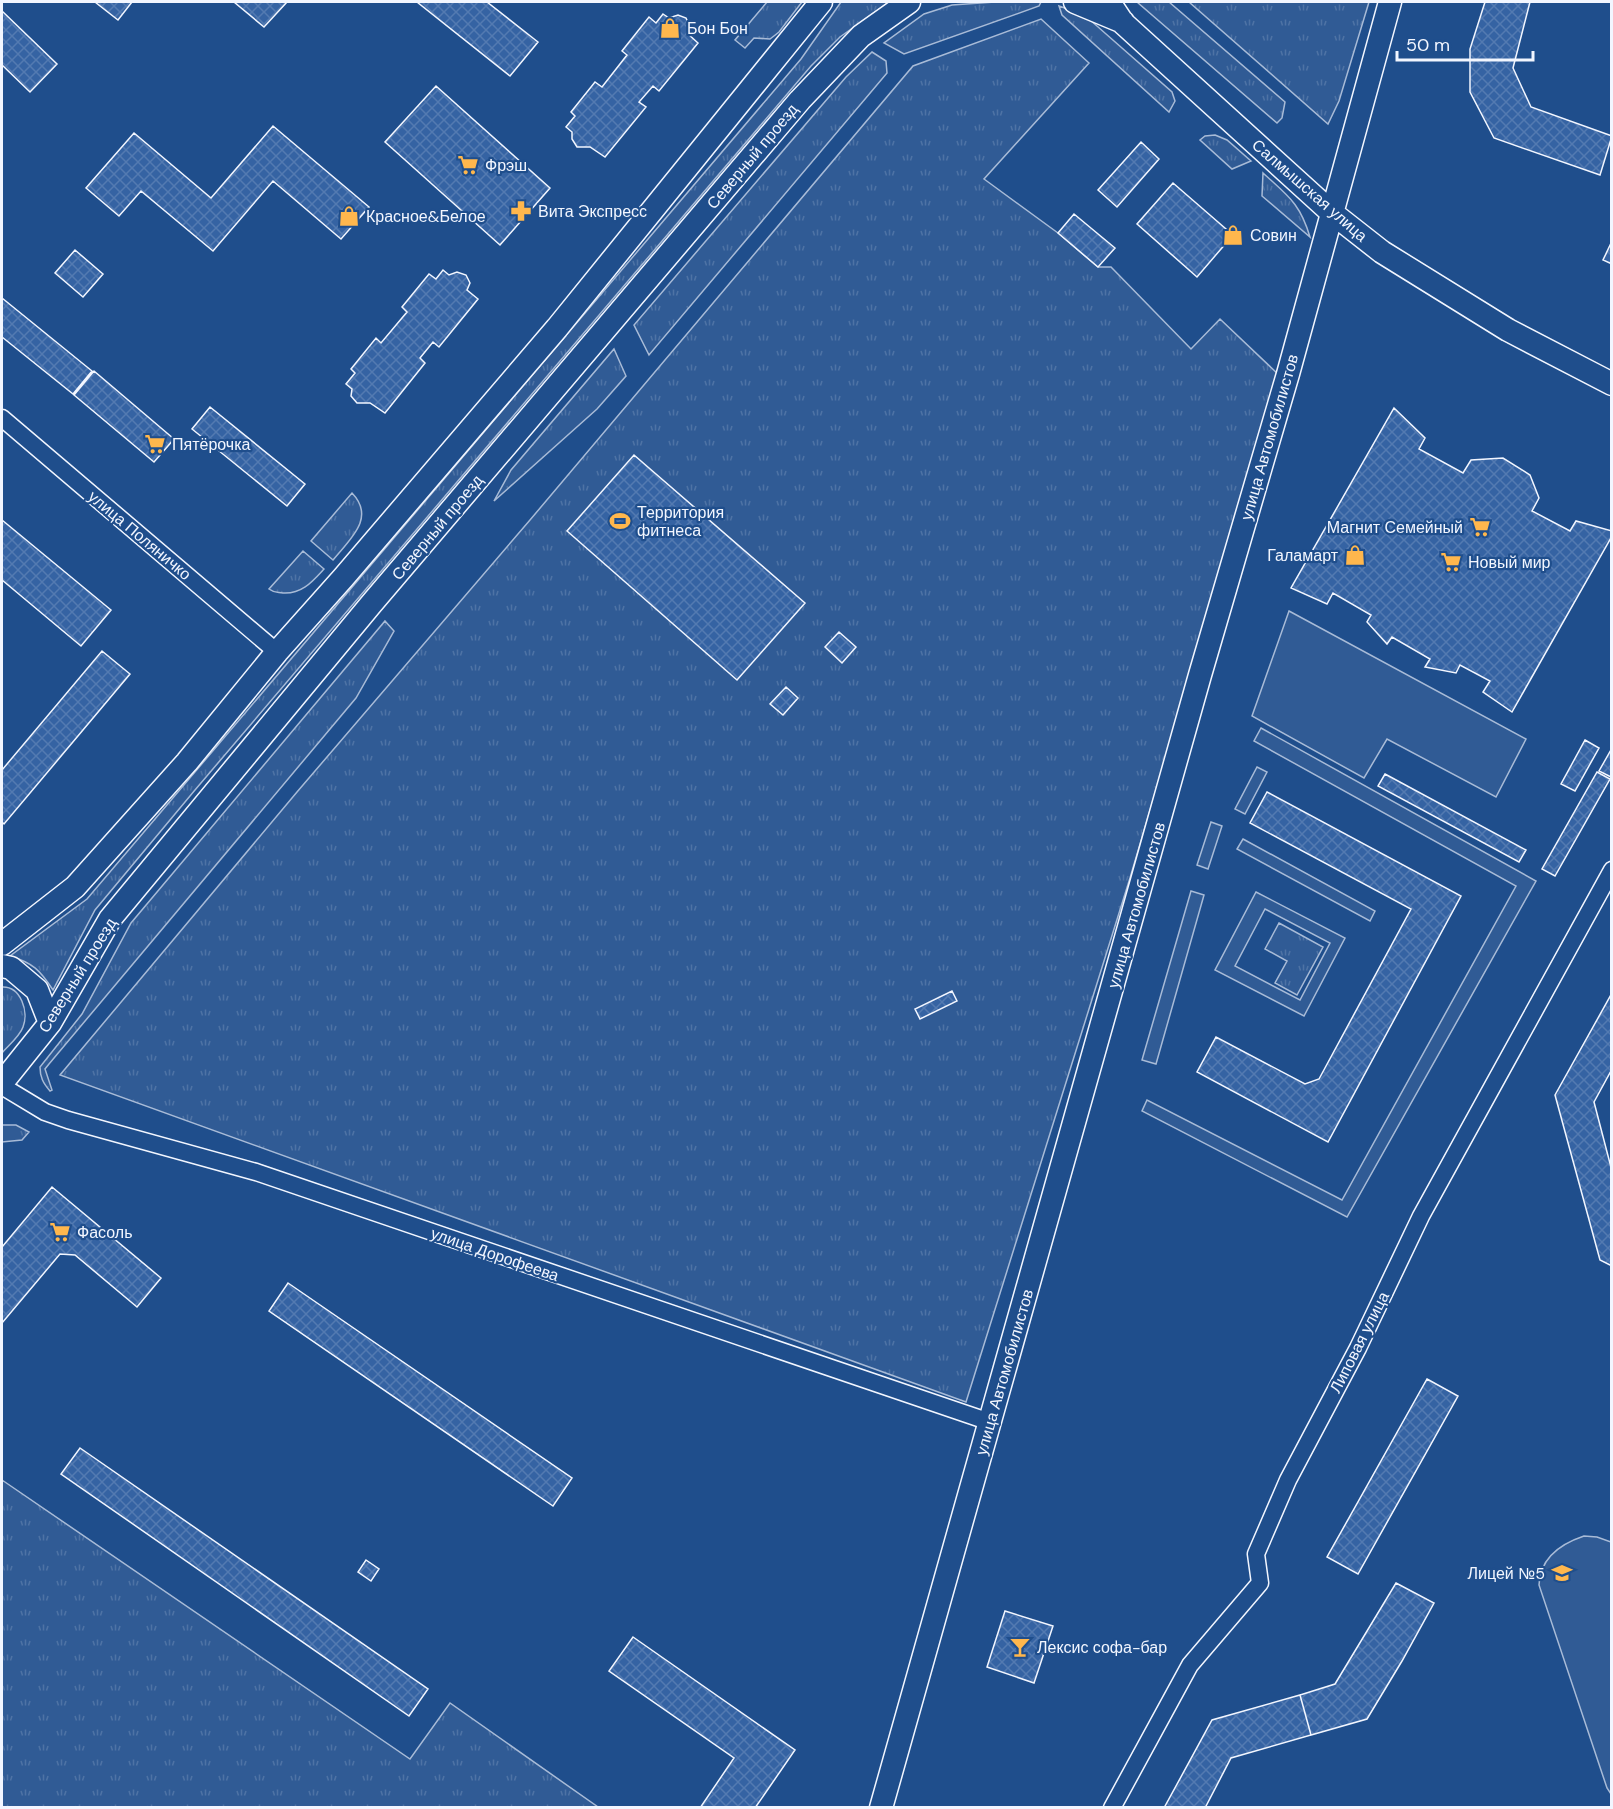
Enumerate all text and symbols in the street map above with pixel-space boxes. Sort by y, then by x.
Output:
shop icon: Бон Бон [658,16,682,40]
place label: Бон Бон [687,18,748,39]
scale bar [1397,24,1534,62]
text: 50 m [1406,33,1450,57]
street label: Северный проезд [702,99,803,213]
street label: Салмышская улица [1248,134,1372,246]
supermarket icon: Фрэш [456,153,480,177]
place label: Фрэш [485,155,527,176]
pharmacy icon: Вита Экспресс [509,199,533,223]
place label: Вита Экспресс [538,201,647,222]
shop icon: Красное&Белое [337,204,361,228]
place label: Красное&Белое [366,206,486,227]
shop icon: Совин [1221,223,1245,247]
place label: Совин [1250,225,1297,246]
street label: улица Автомобилистов [1236,352,1303,523]
supermarket icon: Пятёрочка [143,432,167,456]
place label: Пятёрочка [172,434,251,455]
street label: Северный проезд [387,470,488,584]
street label: улица Поляничко [84,486,196,585]
place label: Территория фитнеса [637,502,724,541]
sports icon: Территория фитнеса [608,509,632,533]
supermarket icon: Магнит Семейный [1468,515,1492,539]
place label: Магнит Семейный [1327,517,1463,538]
shop icon: Галамарт [1343,543,1367,567]
place label: Галамарт [1267,545,1339,566]
supermarket icon: Новый мир [1439,550,1463,574]
place label: Новый мир [1468,552,1551,573]
street label: улица Автомобилистов [1103,820,1170,991]
street label: Северный проезд [34,913,122,1037]
supermarket icon: Фасоль [48,1220,72,1244]
place label: Фасоль [77,1222,132,1243]
street label: улица Дорофеева [428,1223,562,1286]
street label: улица Автомобилистов [971,1287,1038,1458]
street label: Липовая улица [1325,1288,1394,1397]
school or university icon: Лицей №5 [1550,1561,1574,1585]
place label: Лицей №5 [1468,1563,1545,1584]
bar icon: Лексис софа-бар [1008,1635,1032,1659]
place label: Лексис софа-бар [1037,1637,1167,1658]

